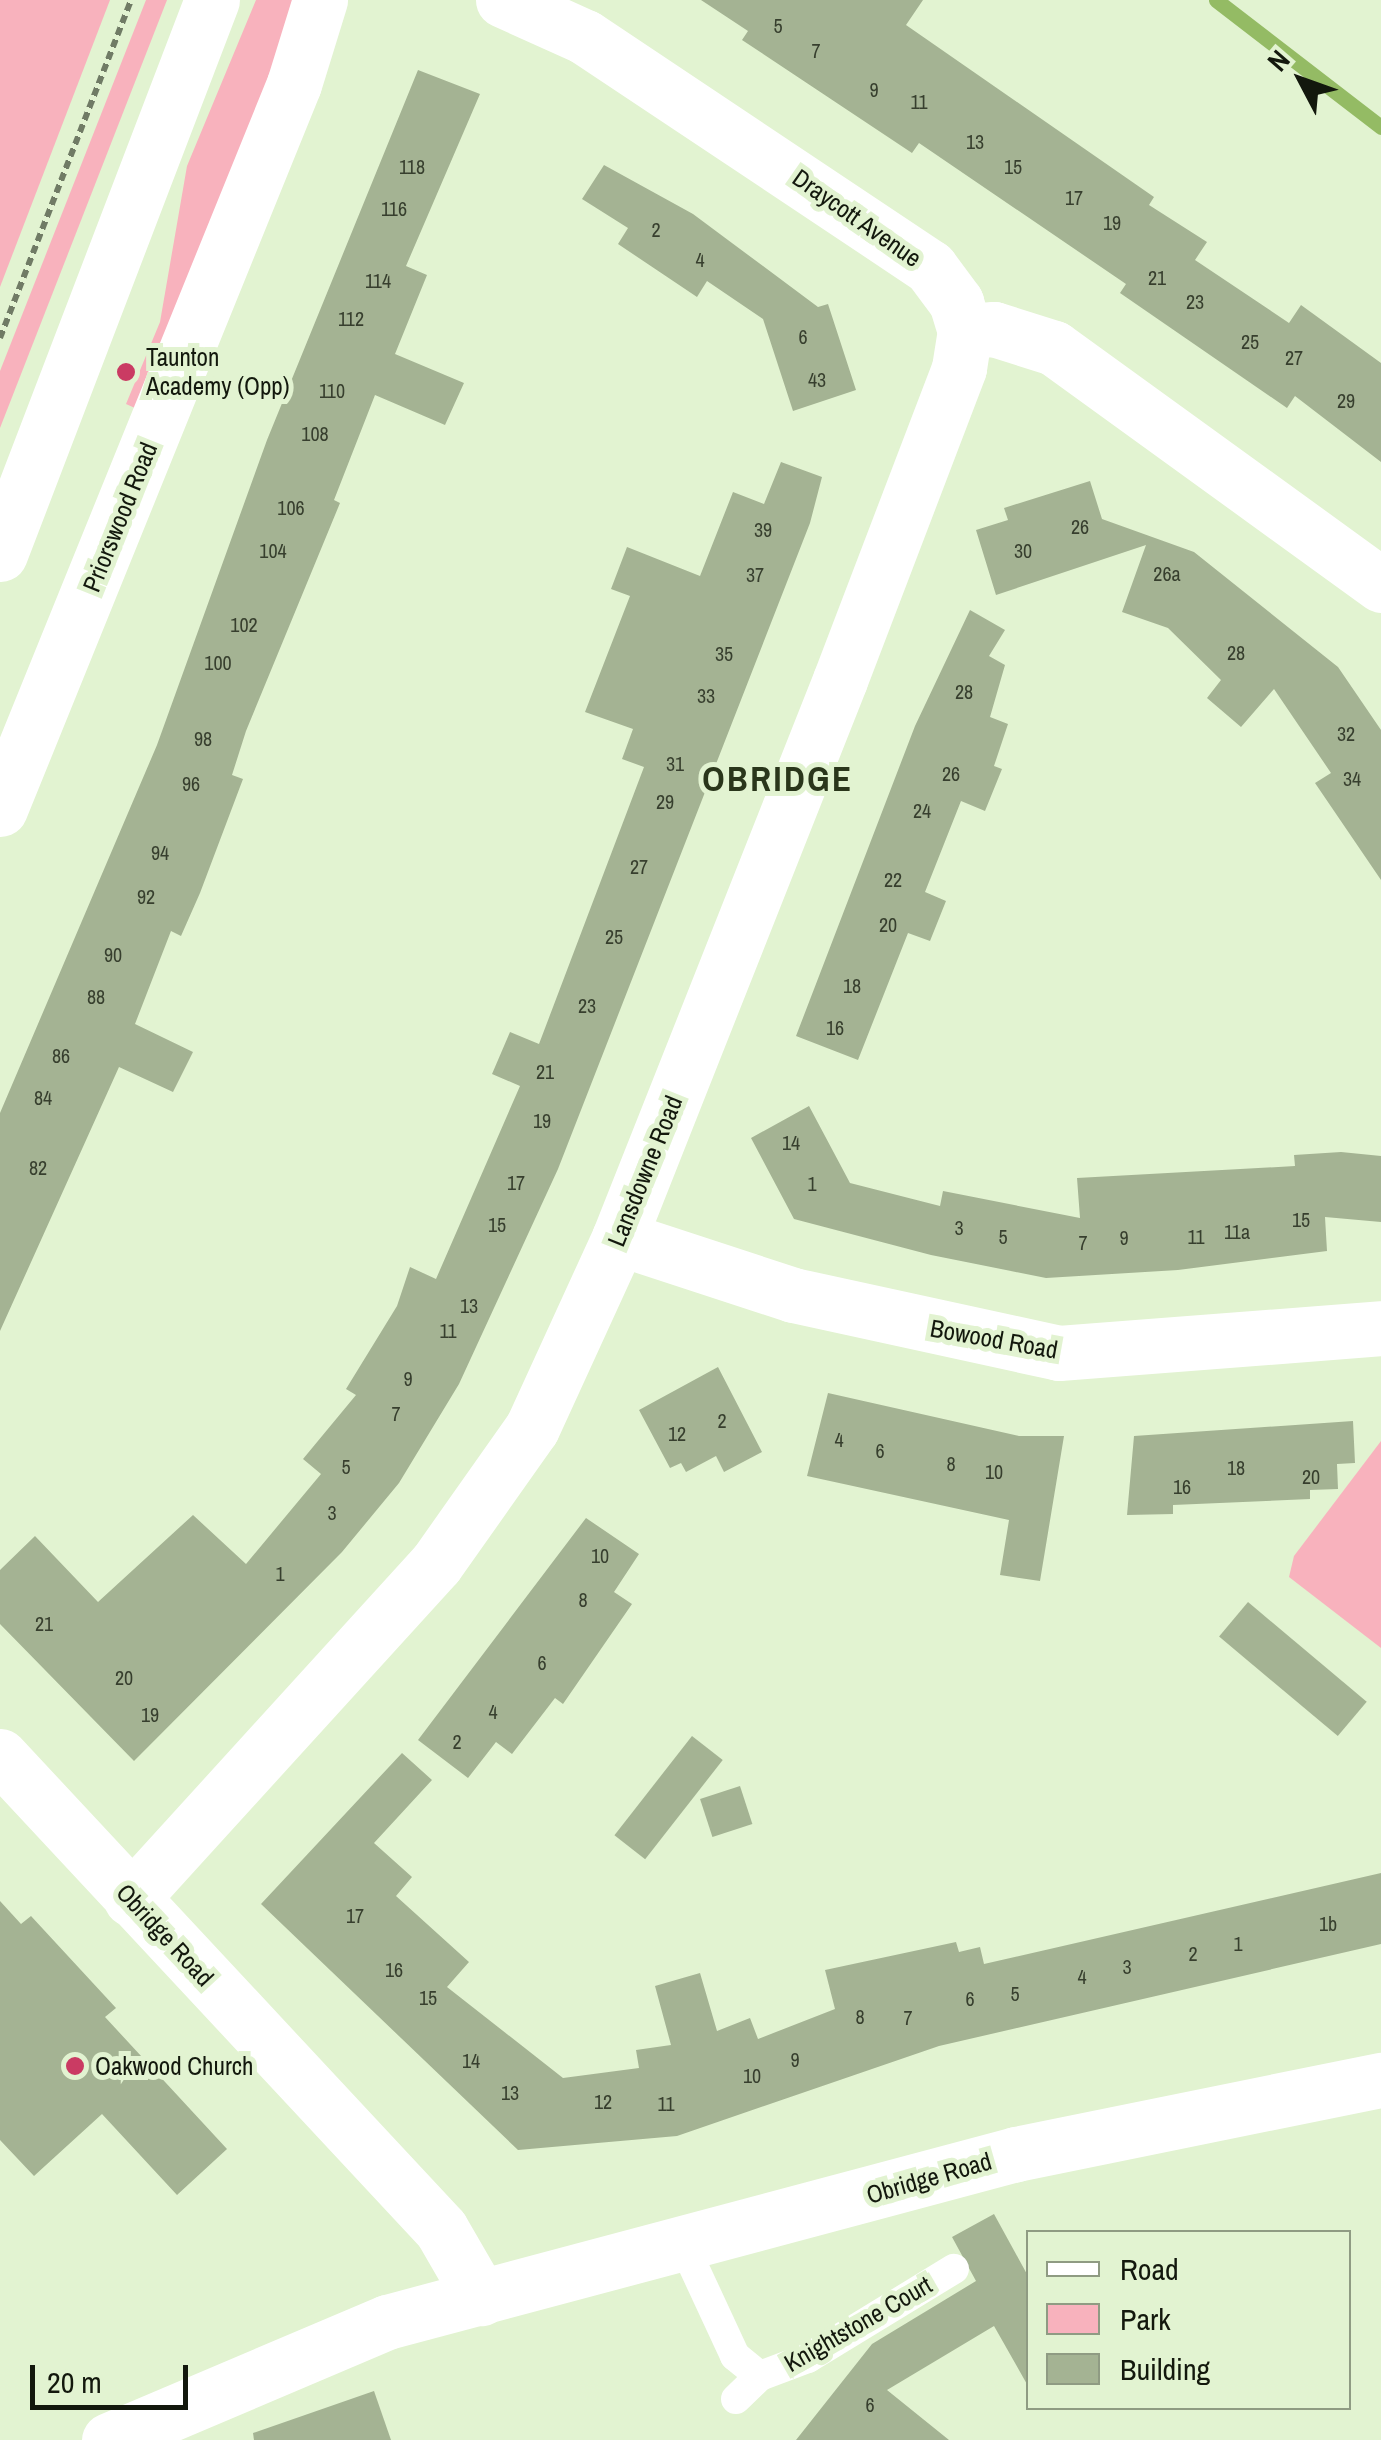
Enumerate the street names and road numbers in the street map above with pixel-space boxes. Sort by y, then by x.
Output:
street label: Draycott Avenue [786,162,928,274]
street label: Priorswood Road [76,438,164,596]
street label: Lansdowne Road [601,1091,689,1251]
street label: Bowood Road [928,1313,1060,1365]
street label: Obridge Road [110,1878,220,1992]
street label: Obridge Road [863,2146,995,2210]
street label: Knightstone Court [779,2270,937,2378]

